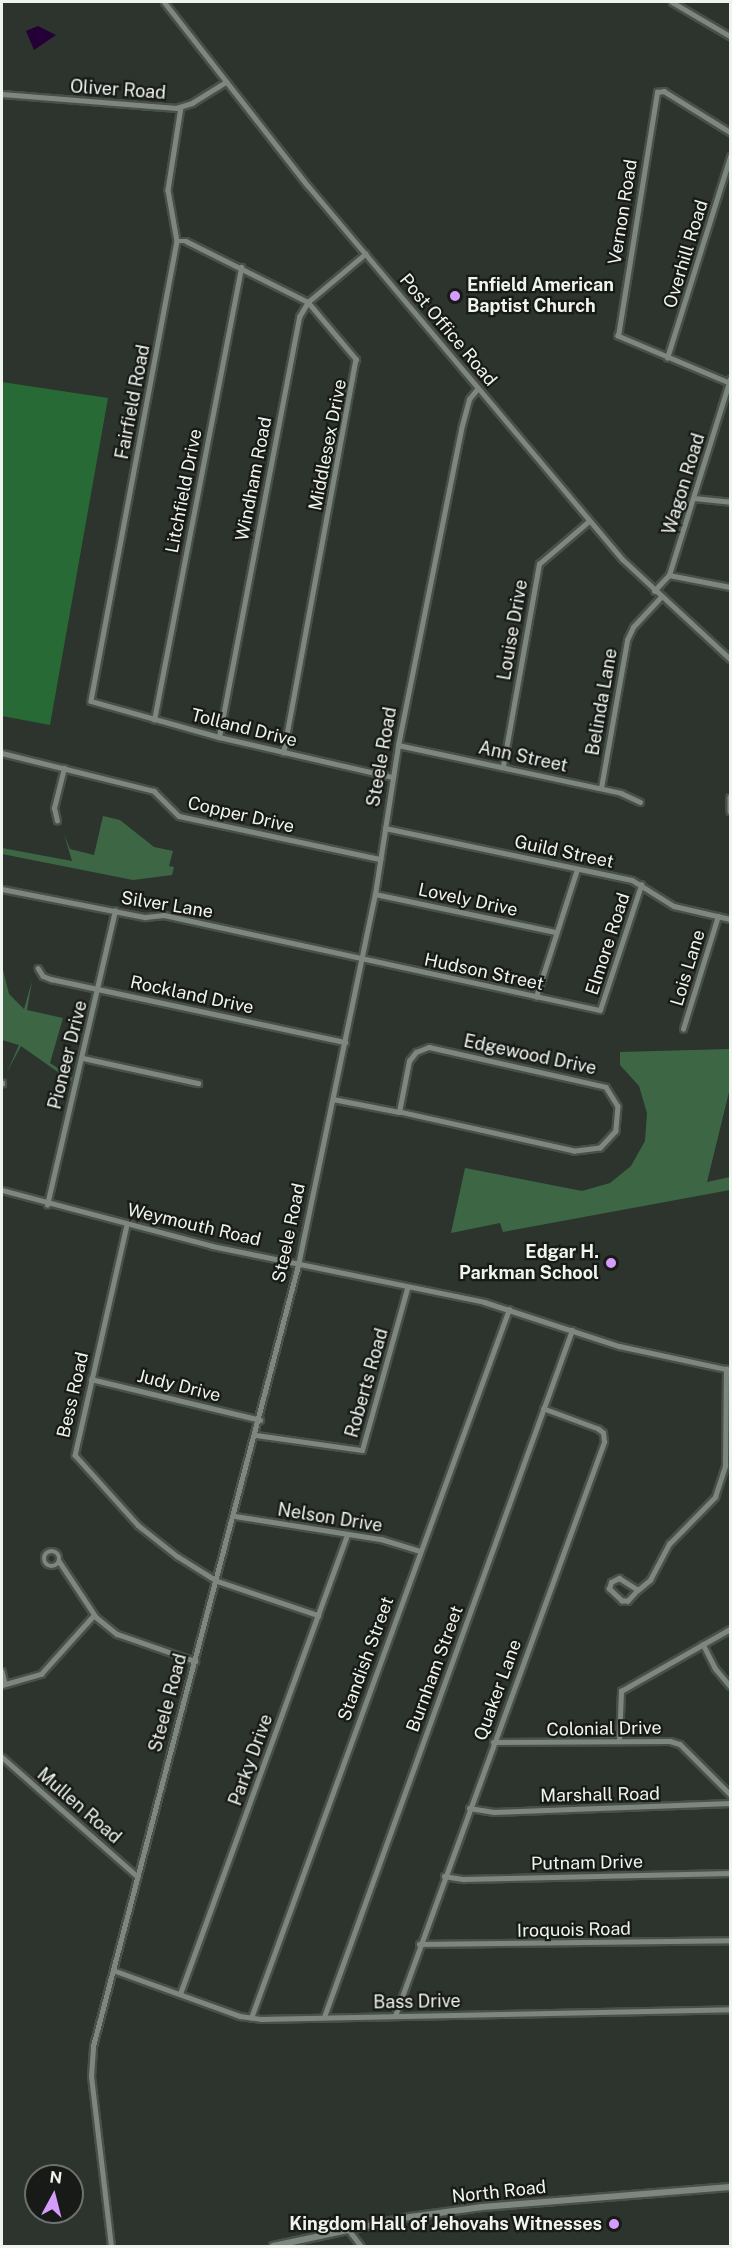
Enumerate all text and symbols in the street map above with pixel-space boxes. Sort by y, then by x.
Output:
street label: Oliver Road [69,76,167,104]
street label: Vernon Road [604,158,642,266]
street label: Overhill Road [659,197,713,311]
street label: Post Office Road [395,269,501,391]
place label: Enfield American Baptist Church [467,275,614,318]
marker: Enfield American Baptist Church [448,289,462,303]
street label: Fairfield Road [111,343,155,461]
street label: Middlesex Drive [305,377,351,513]
street label: Windham Road [231,415,277,543]
street label: Litchfield Drive [161,427,207,555]
street label: Wagon Road [658,431,710,537]
street label: Louise Drive [494,578,532,682]
street label: Belinda Lane [582,647,622,757]
street label: Tolland Drive [189,704,299,752]
street label: Steele Road [363,705,401,809]
street label: Ann Street [476,737,570,777]
street label: Copper Drive [186,792,296,838]
street label: Guild Street [512,831,616,873]
street label: Lovely Drive [416,879,520,921]
street label: Silver Lane [119,887,215,923]
street label: Elmore Road [581,890,635,998]
street label: Lois Lane [666,927,710,1009]
street label: Hudson Street [422,949,546,995]
street label: Rockland Drive [128,971,256,1019]
street label: Pioneer Drive [44,998,92,1112]
street label: Edgewood Drive [462,1030,598,1080]
street label: Steele Road [268,1181,310,1285]
street label: Weymouth Road [125,1199,263,1251]
place label: Edgar H. Parkman School [459,1242,599,1284]
marker: Edgar H. Parkman School [604,1256,618,1270]
street label: Roberts Road [341,1326,393,1440]
street label: Bess Road [53,1350,93,1440]
street label: Judy Drive [135,1365,223,1407]
street label: Nelson Drive [276,1499,384,1537]
street label: Standish Street [333,1594,399,1724]
street label: Burnham Street [402,1603,468,1735]
street label: Quaker Lane [470,1637,526,1743]
street label: Steele Road [144,1651,192,1755]
street label: Parky Drive [224,1711,278,1809]
street label: Colonial Drive [546,1717,662,1741]
street label: Mullen Road [33,1764,125,1848]
street label: Marshall Road [540,1783,660,1807]
street label: Putnam Drive [531,1851,643,1875]
street label: Iroquois Road [517,1918,631,1942]
street label: Bass Drive [373,1990,461,2014]
north arrow [24,2164,84,2224]
text: N [49,2167,63,2188]
street label: North Road [451,2176,547,2208]
place label: Kingdom Hall of Jehovahs Witnesses [289,2213,602,2235]
marker: Kingdom Hall of Jehovahs Witnesses [607,2217,621,2231]

